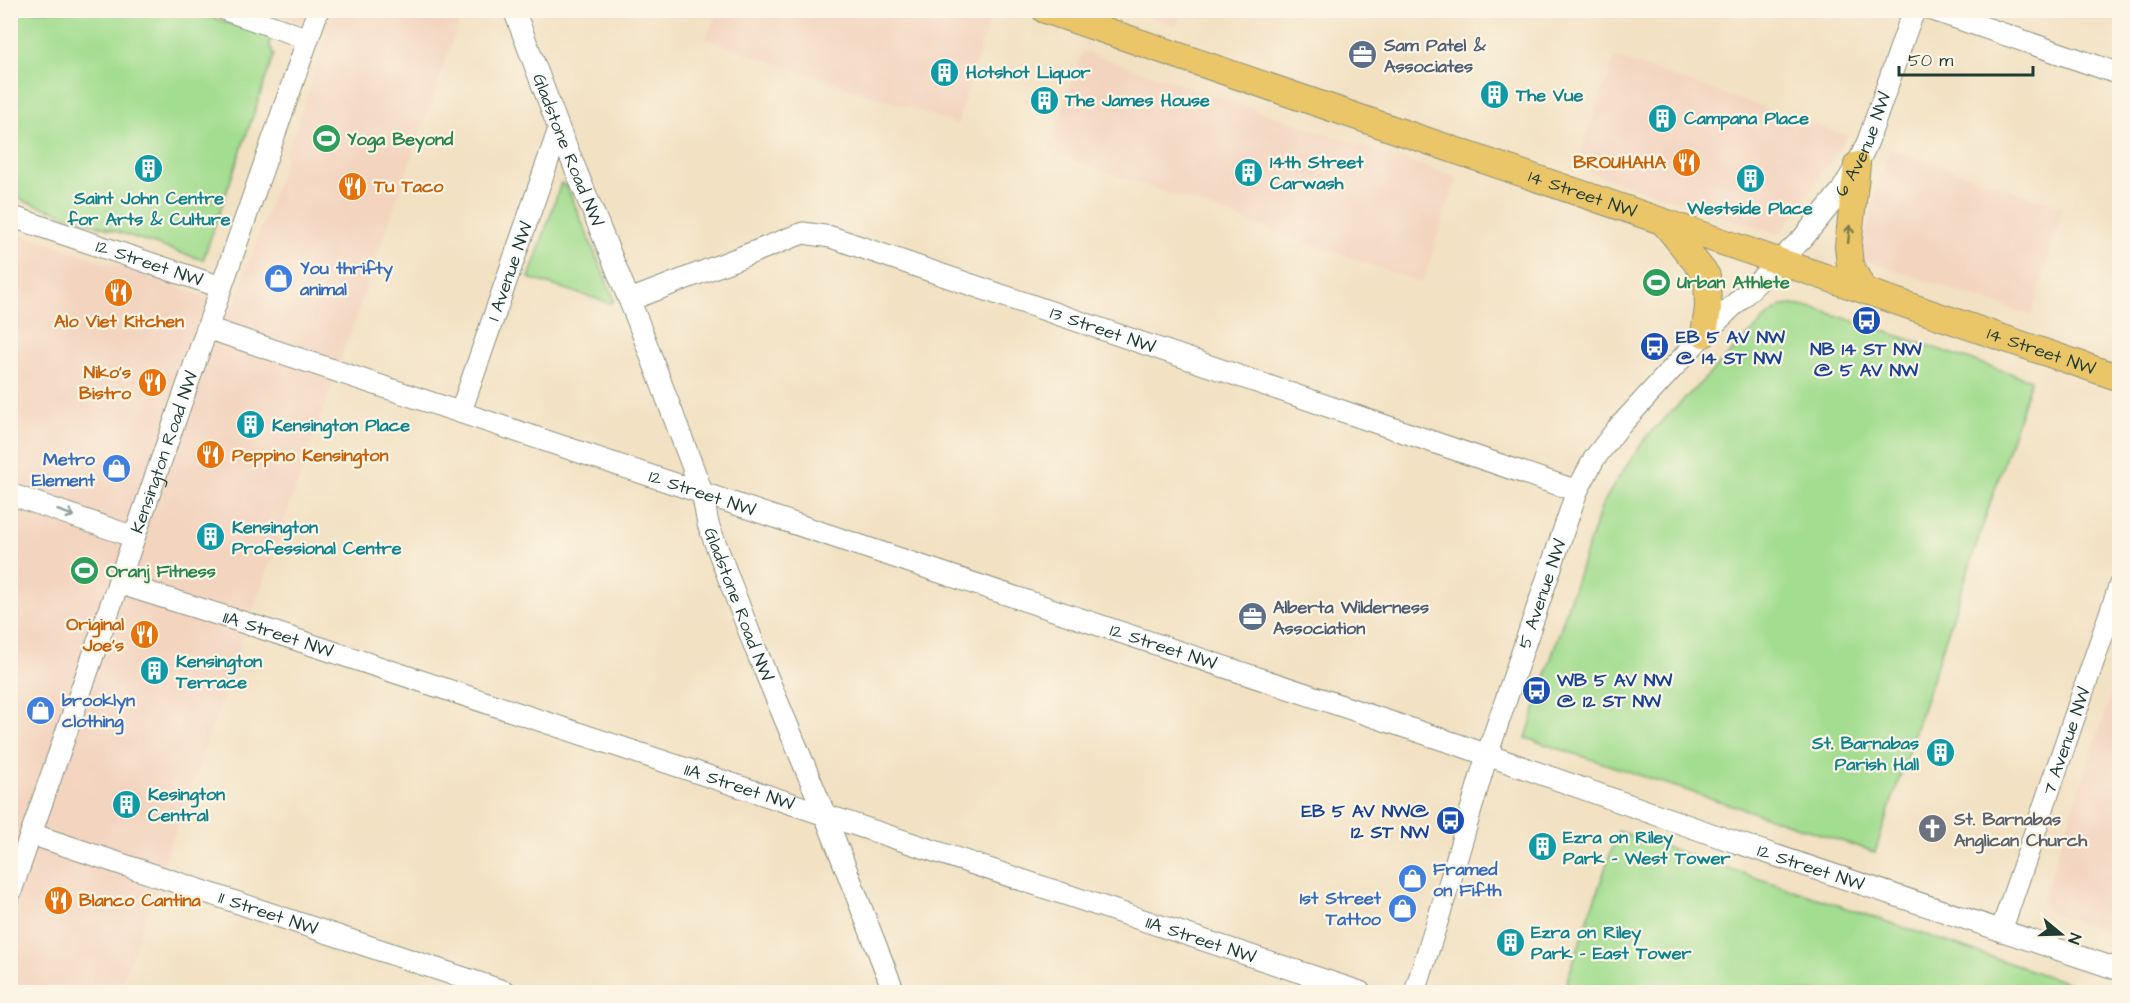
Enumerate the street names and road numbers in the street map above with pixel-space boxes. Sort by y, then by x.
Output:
street label: Gladstone Road NW [527,70,610,230]
street label: 6 Avenue NW [1828,88,1897,201]
street label: 14 Street NW [1525,164,1640,224]
street label: 1 Avenue NW [481,218,538,324]
street label: 12 Street NW [93,233,206,292]
street label: 13 Street NW [1047,300,1159,359]
street label: 14 Street NW [1984,321,2099,381]
street label: Kensington Road NW [124,368,204,537]
street label: 12 Street NW [646,464,759,522]
street label: Gladstone Road NW [698,524,780,685]
street label: 5 Avenue NW [1512,536,1572,652]
street label: 11A Street NW [220,604,336,664]
street label: 12 Street NW [1107,617,1220,676]
street label: 7 Avenue NW [2036,684,2096,798]
street label: 11A Street NW [681,757,798,816]
street label: 12 Street NW [1754,838,1867,897]
street label: 11 Street NW [215,885,321,941]
street label: 11A Street NW [1143,909,1259,969]

